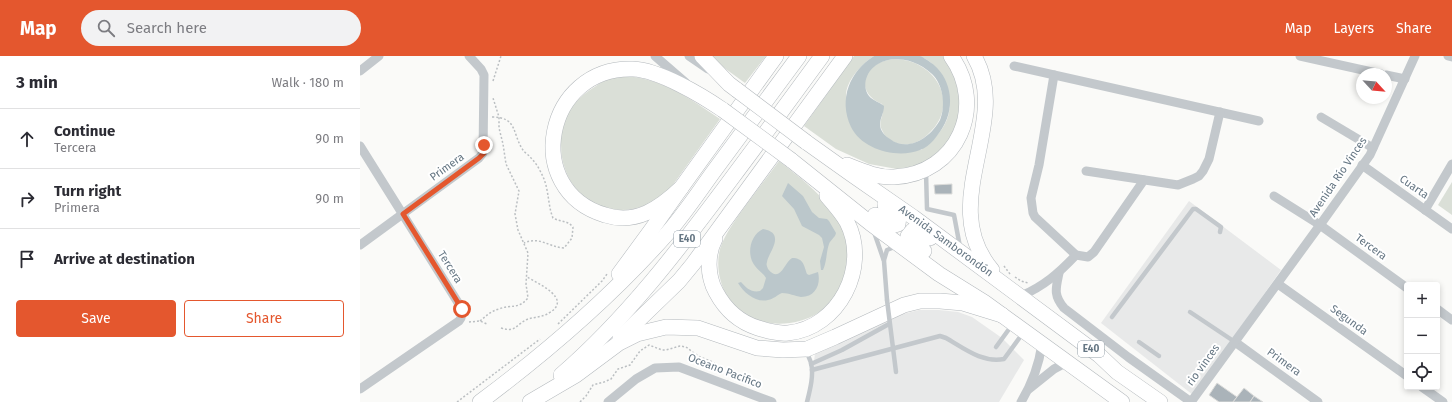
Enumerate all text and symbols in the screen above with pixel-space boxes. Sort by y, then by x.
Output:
search box [81,10,361,46]
text: Map [20,17,57,40]
icon: search [95,17,117,39]
text: Search here [127,19,207,37]
text: Map [1285,20,1311,37]
text: Layers [1333,20,1374,37]
text: Share [1396,20,1432,37]
north arrow [1356,68,1392,104]
text: 3 min [16,72,58,93]
text: Walk · 180 m [272,75,344,90]
text: Continue [54,122,115,140]
icon: ahead [16,128,38,150]
text: 90 m [315,131,344,146]
street label: Avenida Río Vinces [1306,135,1370,219]
route end [475,136,493,154]
text: Tercera [54,140,96,155]
street label: Primera [427,150,467,184]
street label: Cuarta [1397,172,1431,202]
text: Turn right [54,182,121,200]
icon: right [16,188,38,210]
text: 90 m [315,191,344,206]
text: Primera [54,200,100,215]
street label: Avenida Samborondón [896,202,996,280]
road number: E40 [674,231,700,247]
street label: Tercera [1353,231,1389,263]
icon: arrive [16,248,38,270]
street label: Tercera [435,248,465,286]
text: Arrive at destination [54,250,195,268]
map controls [1404,282,1440,390]
button: + [1404,282,1440,318]
button: Save [16,300,176,337]
button: Share [184,300,344,337]
route start [453,300,471,318]
street label: Segunda [1328,302,1370,338]
button: − [1404,318,1440,354]
road number: E40 [1078,341,1104,357]
street label: rio vinces [1184,342,1222,388]
street label: Primera [1264,345,1304,379]
street label: Oceano Pacifico [686,351,764,391]
button: locate [1404,354,1440,390]

